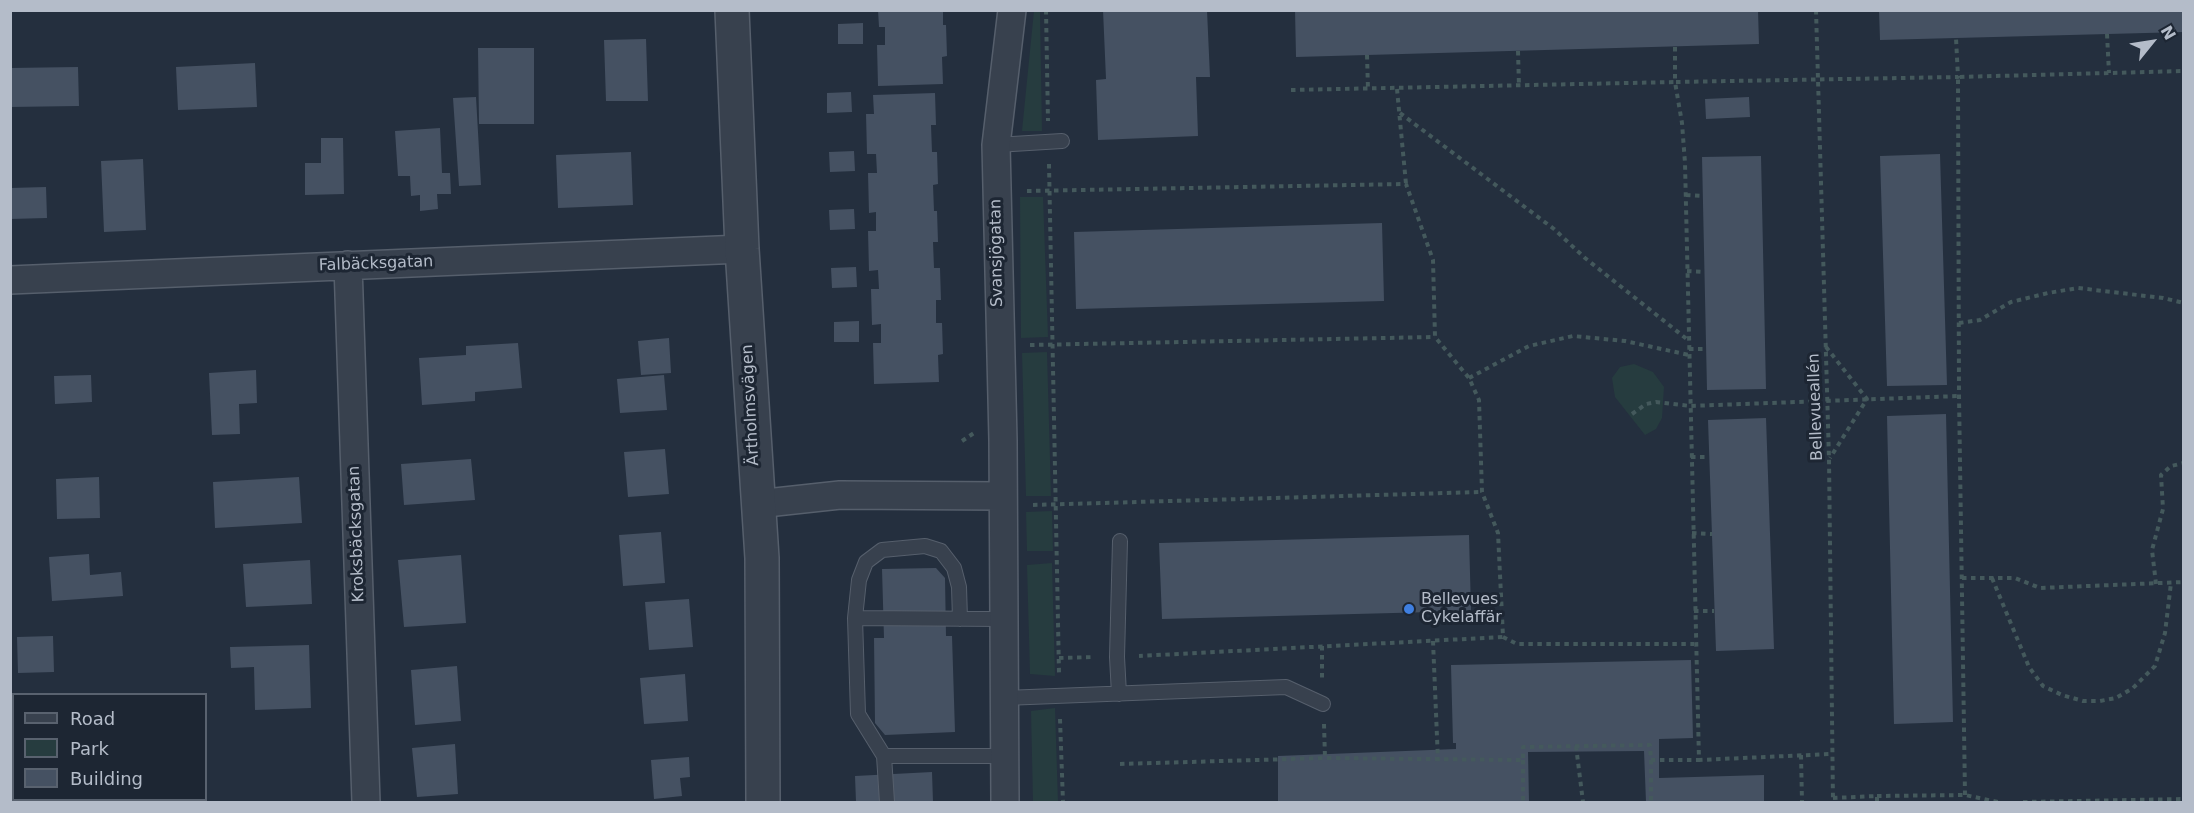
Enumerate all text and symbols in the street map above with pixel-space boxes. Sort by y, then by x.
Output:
north arrow [2122,12,2182,72]
text: N [2156,22,2180,43]
street label: Svansjögatan [986,199,1008,307]
street label: Falbäcksgatan [318,252,434,276]
street label: Ärtholmsvägen [738,344,764,466]
street label: Bellevueallén [1805,353,1827,461]
street label: Kroksbäcksgatan [345,465,369,603]
place label: Bellevues Cykelaffär [1421,590,1502,628]
marker: Bellevues Cykelaffär [1402,602,1416,616]
legend [12,693,207,801]
text: Road [70,708,115,729]
text: Park [70,738,109,759]
text: Building [70,768,143,789]

